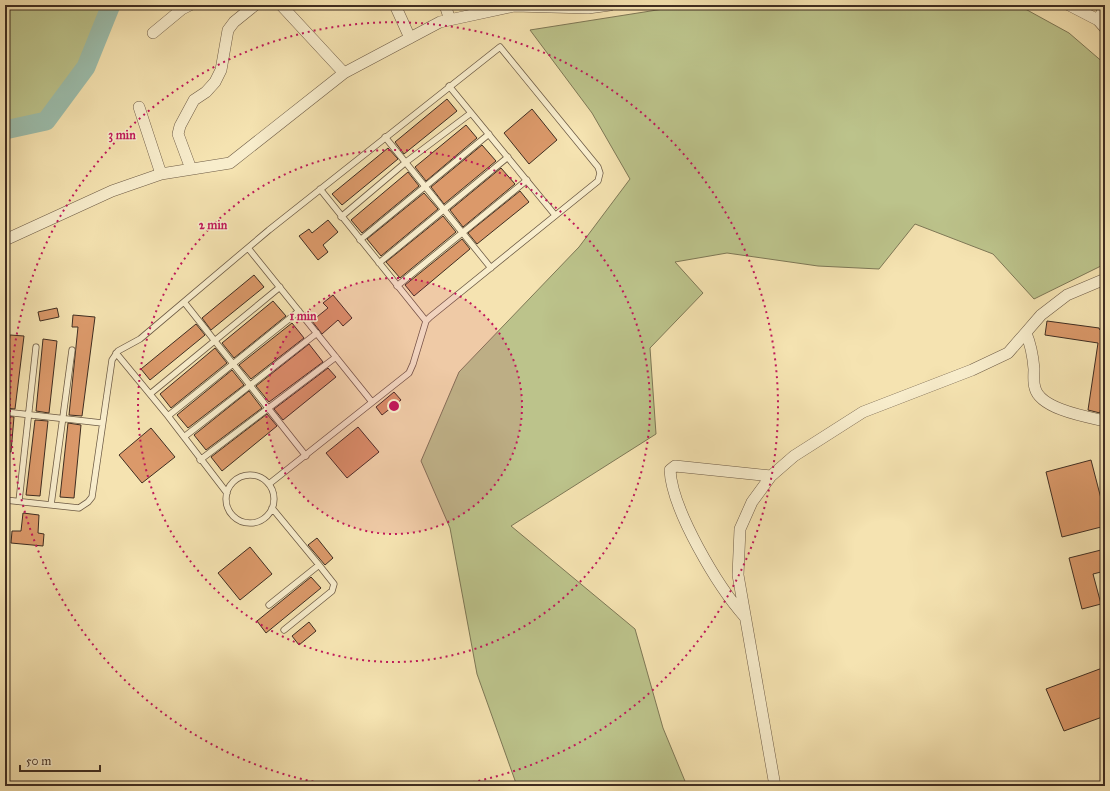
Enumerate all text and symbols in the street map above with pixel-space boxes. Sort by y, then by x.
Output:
text: 3 min [108,128,136,143]
text: 2 min [199,218,228,232]
text: 1 min [289,309,317,323]
centre of rings [387,399,401,413]
scale bar [20,747,100,773]
text: 50 m [26,754,51,768]

